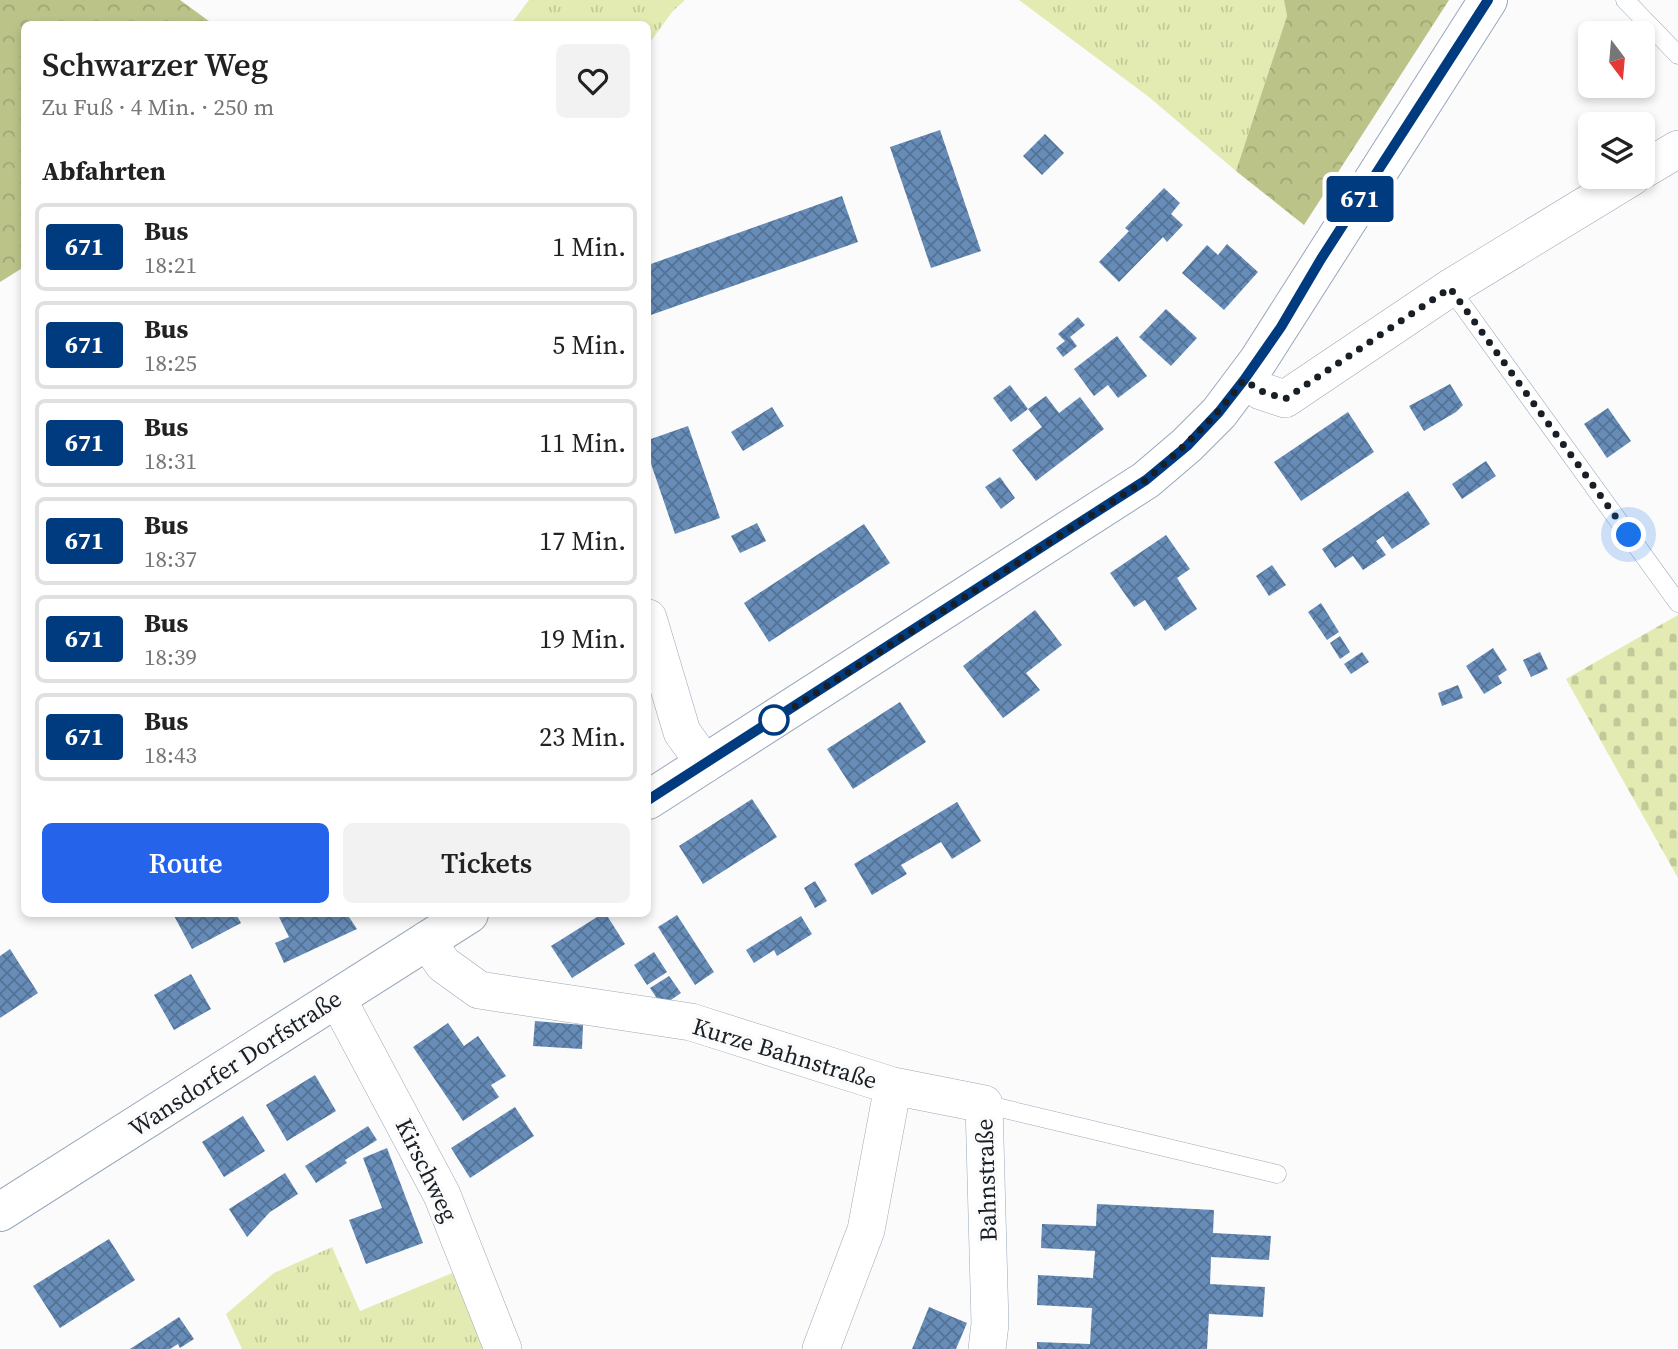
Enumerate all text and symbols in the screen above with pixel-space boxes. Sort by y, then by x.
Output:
north arrow [1578,21,1656,98]
map controls [1578,21,1655,189]
text: Schwarzer Weg [42,42,268,87]
button: heart [556,44,630,118]
text: Zu Fuß · 4 Min. · 250 m [42,91,274,123]
button: layers [1578,112,1655,189]
text: Abfahrten [42,153,166,189]
line badge: 671 [1320,176,1400,222]
text: 671 [1340,182,1380,215]
text: Bus [144,213,188,249]
text: 1 Min. [552,229,626,265]
text: 671 [65,230,104,263]
text: 18:21 [144,249,197,281]
text: Bus [144,311,188,347]
text: 5 Min. [552,327,626,363]
text: 671 [65,328,104,361]
text: 18:25 [144,347,197,379]
text: Bus [144,409,188,445]
text: 11 Min. [539,425,626,461]
text: 671 [65,426,104,459]
text: 18:31 [144,445,197,477]
text: Bus [144,507,188,543]
your location [1611,517,1646,552]
text: 17 Min. [539,523,626,559]
text: 671 [65,524,104,557]
text: 18:37 [144,543,197,575]
text: Bus [144,605,188,641]
text: 19 Min. [539,621,626,657]
text: 671 [65,622,104,655]
text: 18:39 [144,641,197,673]
text: Bus [144,703,188,739]
unlabelled marker [759,705,789,735]
text: 23 Min. [539,719,626,755]
text: 671 [65,720,104,753]
text: 18:43 [144,739,197,771]
button: Route [42,823,329,903]
button: Tickets [343,823,630,903]
street label: Wansdorfer Dorfstraße [122,982,348,1144]
street label: Kurze Bahnstraße [689,1009,881,1097]
street label: Kirschweg [388,1113,466,1227]
street label: Bahnstraße [967,1118,1005,1242]

